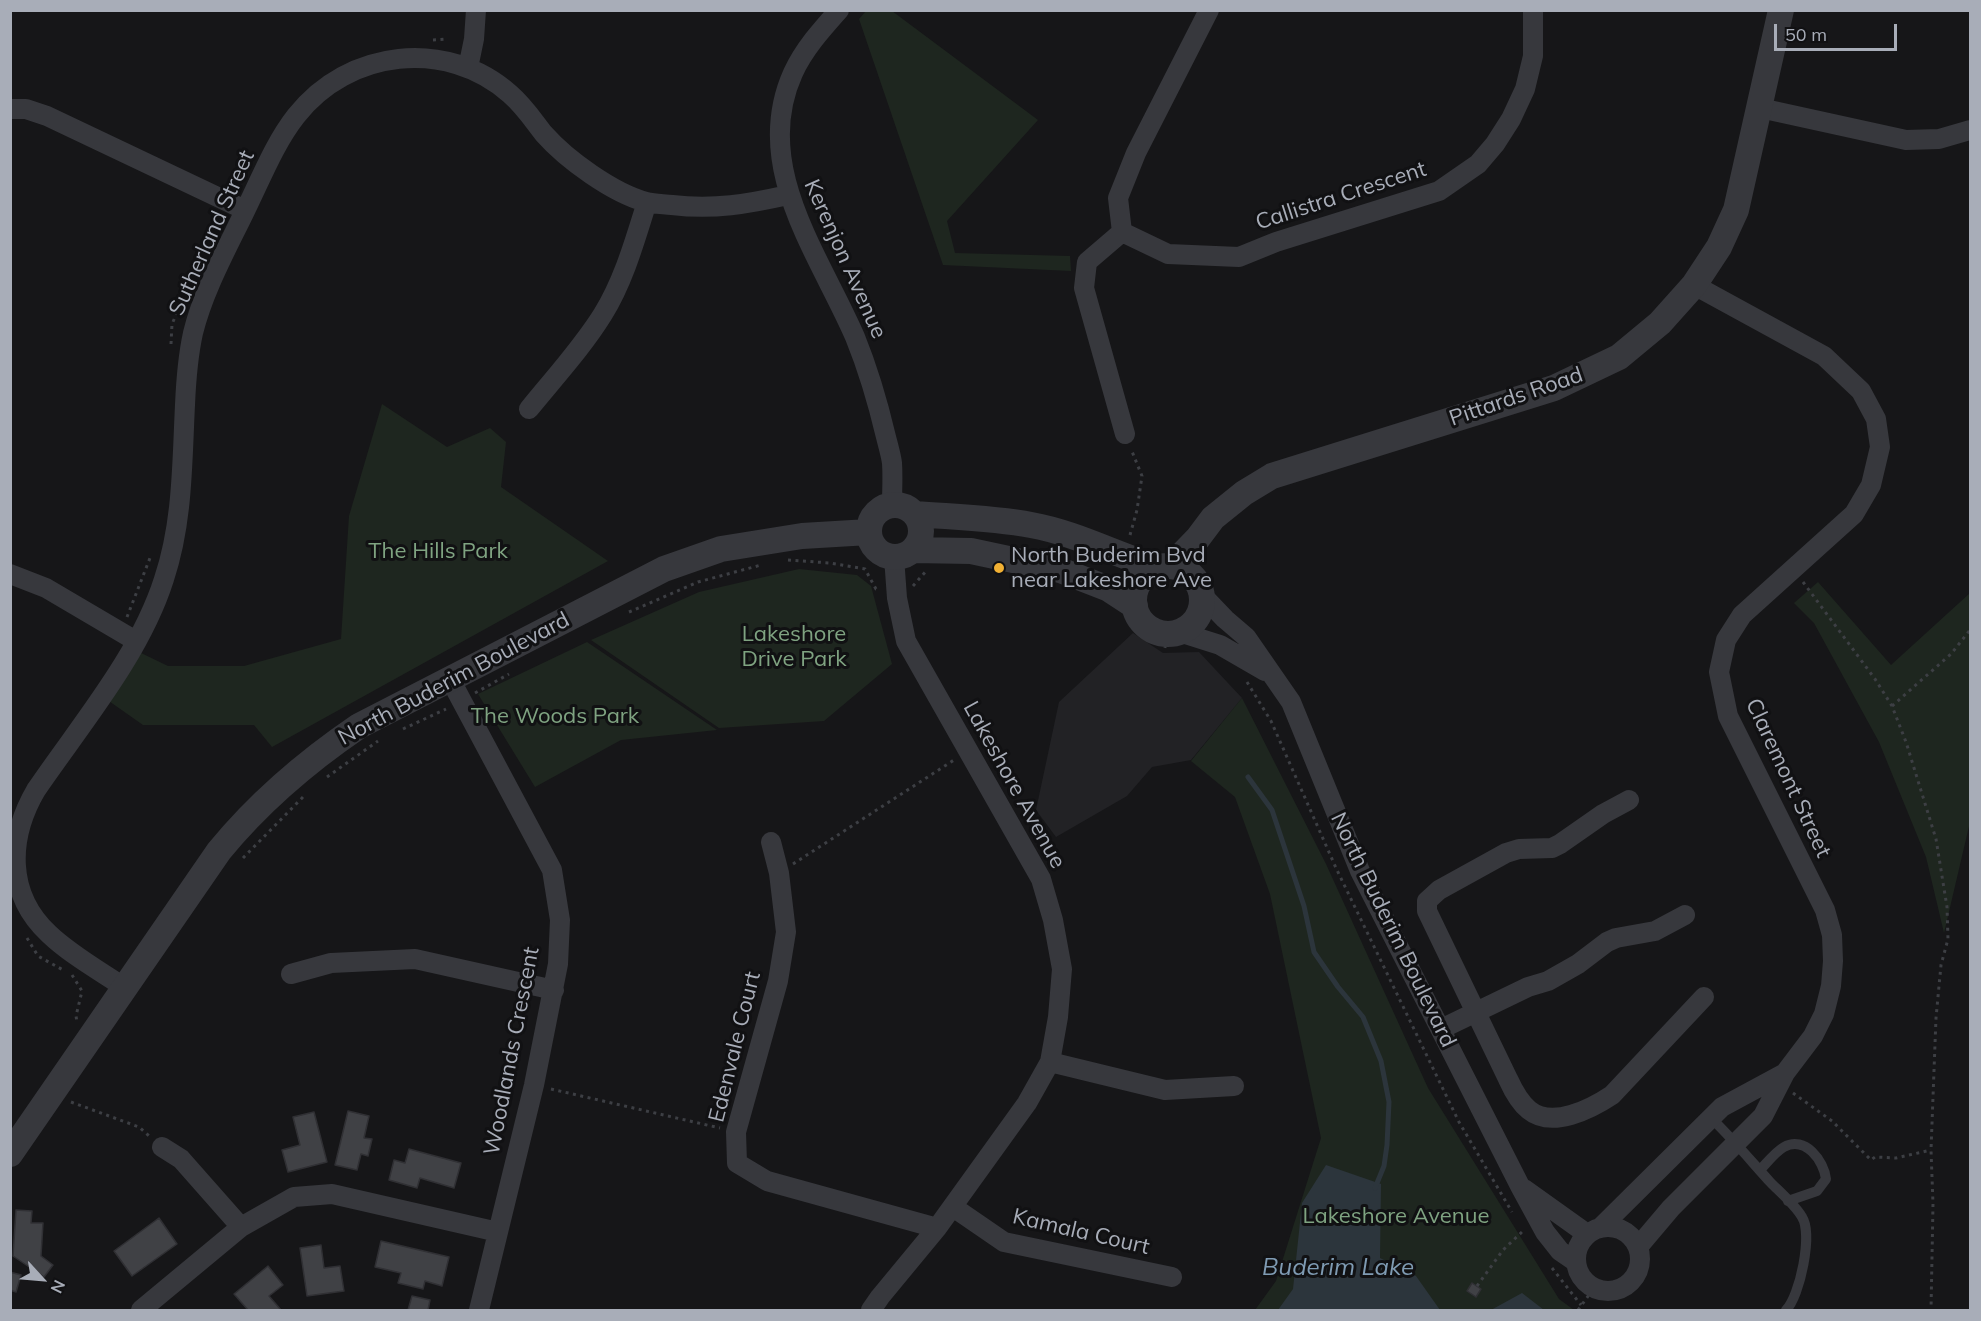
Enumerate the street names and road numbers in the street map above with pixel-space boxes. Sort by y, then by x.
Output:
street label: Sutherland Street [164,146,260,320]
street label: Callistra Crescent [1252,156,1430,236]
street label: Kerenjon Avenue [798,175,892,343]
street label: Pittards Road [1446,362,1586,432]
street label: North Buderim Boulevard [334,607,574,751]
street label: Claremont Street [1740,694,1836,862]
street label: Lakeshore Avenue [957,697,1071,873]
street label: North Buderim Boulevard [1325,808,1461,1052]
street label: Woodlands Crescent [479,945,545,1157]
street label: Edenvale Court [704,969,766,1125]
street label: Kamala Court [1010,1203,1152,1261]

